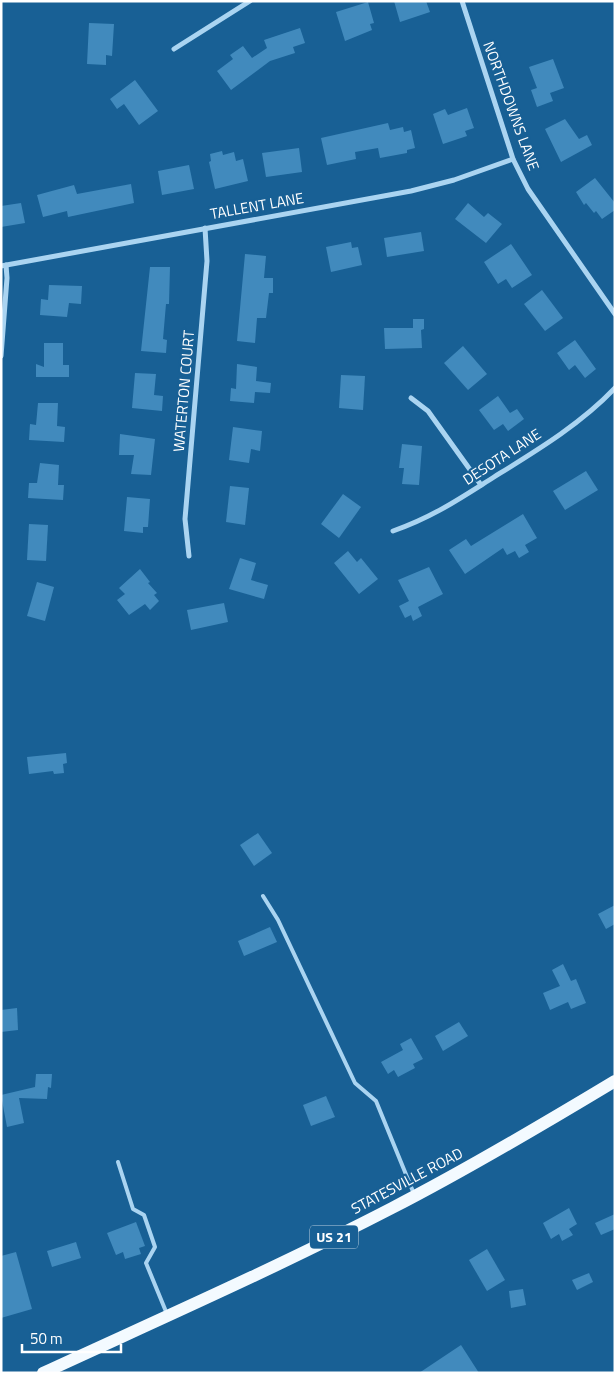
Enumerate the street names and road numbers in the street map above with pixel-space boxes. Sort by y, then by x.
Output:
street label: NORTHDOWNS LANE [477,38,546,174]
street label: TALLENT LANE [208,186,306,225]
street label: WATERTON COURT [167,329,200,453]
street label: DESOTA LANE [458,423,546,491]
street label: STATESVILLE ROAD [347,1141,467,1220]
road number: US 21 [310,1226,358,1248]

